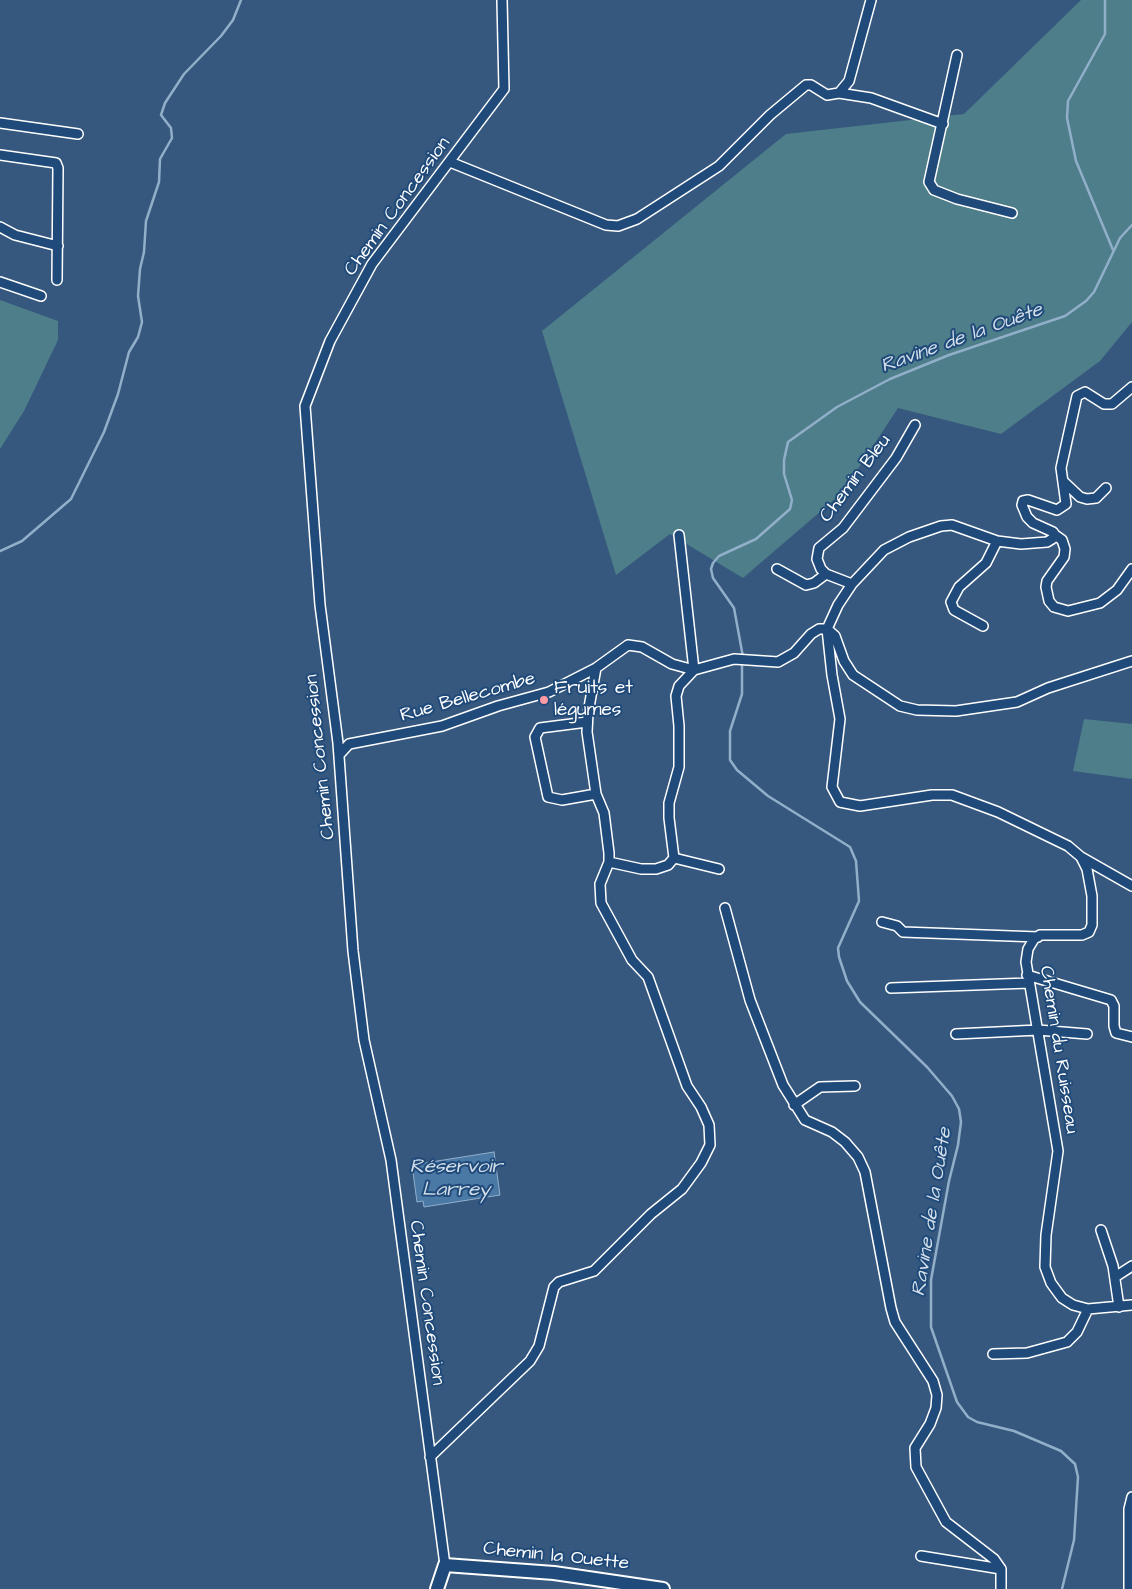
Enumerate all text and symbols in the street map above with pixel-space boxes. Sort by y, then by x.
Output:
street label: Chemin Concession [340,133,456,281]
water label: Ravine de la Ouête [878,299,1046,379]
street label: Chemin Bleu [816,430,896,528]
street label: Rue Bellecombe [398,668,538,728]
street label: Chemin Concession [301,673,341,841]
place label: Fruits et légumes [554,678,633,722]
marker: Fruits et légumes [538,694,550,706]
street label: Chemin du Ruisseau [1033,964,1083,1136]
water label: Ravine de la Ouête [908,1126,958,1298]
water label: Réservoir Larrey [410,1156,502,1203]
street label: Chemin Concession [403,1219,449,1387]
street label: Chemin la Ouette [482,1538,630,1576]

